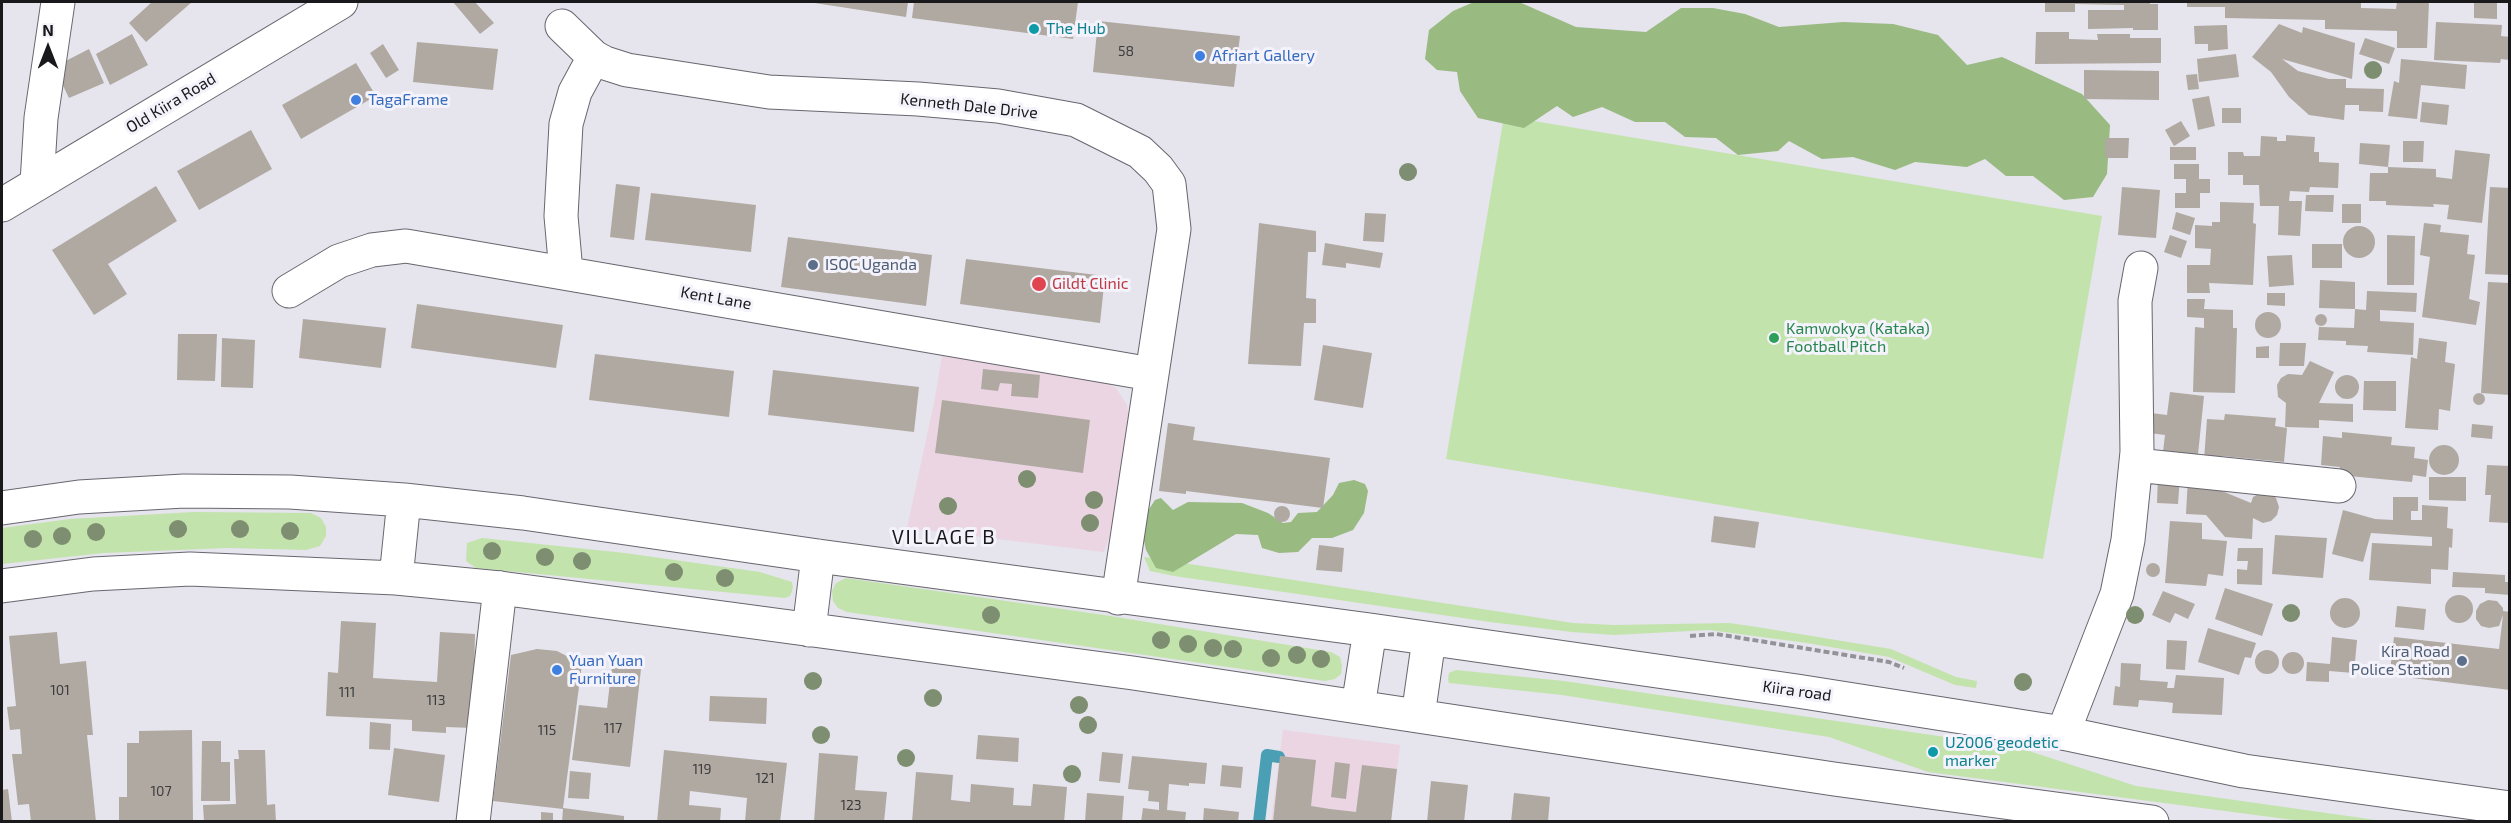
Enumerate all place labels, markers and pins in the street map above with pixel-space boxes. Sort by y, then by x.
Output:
place label: The Hub [1046,19,1106,39]
marker: The Hub [1027,22,1041,36]
place label: Afriart Gallery [1212,46,1315,66]
marker: Afriart Gallery [1193,49,1207,63]
place label: TagaFrame [368,90,448,110]
marker: TagaFrame [349,93,363,107]
place label: ISOC Uganda [825,255,917,275]
marker: ISOC Uganda [806,258,820,272]
place label: Gildt Clinic [1052,274,1129,294]
marker: Gildt Clinic [1030,275,1048,293]
place label: Kamwokya (Kataka) Football Pitch [1786,319,1930,357]
marker: Kamwokya (Kataka) Football Pitch [1767,331,1781,345]
place label: Kira Road Police Station [2351,642,2450,680]
place label: Yuan Yuan Furniture [569,651,643,689]
marker: Kira Road Police Station [2455,654,2469,668]
marker: Yuan Yuan Furniture [550,663,564,677]
place label: U2006 geodetic marker [1945,733,2059,771]
marker: U2006 geodetic marker [1926,745,1940,759]

